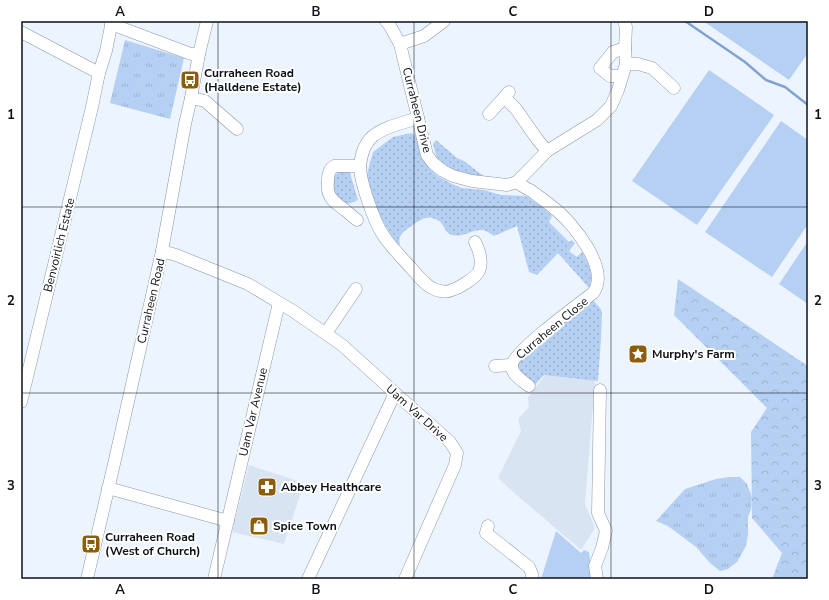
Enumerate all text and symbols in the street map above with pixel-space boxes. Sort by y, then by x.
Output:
text: A [115,3,125,21]
text: B [312,3,321,21]
text: C [509,3,518,21]
text: D [704,3,714,21]
place label: Curraheen Road (Halldene Estate) [204,65,302,95]
street label: Curraheen Drive [399,66,435,154]
bus stop icon: Curraheen Road (Halldene Estate) [179,69,201,91]
text: 1 [7,106,15,124]
text: 1 [814,106,822,124]
street label: Benvoirlich Estate [40,196,78,294]
street label: Curraheen Road [133,257,169,345]
text: 2 [7,292,15,310]
text: 2 [814,292,822,310]
street label: Curraheen Close [513,293,591,363]
place icon: Murphy's Farm [627,343,649,365]
place label: Murphy's Farm [652,346,735,362]
street label: Uam Var Avenue [235,366,271,458]
street label: Uam Var Drive [383,381,451,445]
pharmacy icon: Abbey Healthcare [256,476,278,498]
text: 3 [7,477,15,495]
text: 3 [814,477,822,495]
place label: Abbey Healthcare [281,479,382,495]
shop icon: Spice Town [248,515,270,537]
place label: Spice Town [273,518,337,534]
place label: Curraheen Road (West of Church) [105,529,201,559]
bus stop icon: Curraheen Road (West of Church) [80,533,102,555]
text: A [115,581,125,599]
text: B [312,581,321,599]
text: C [509,581,518,599]
text: D [704,581,714,599]

